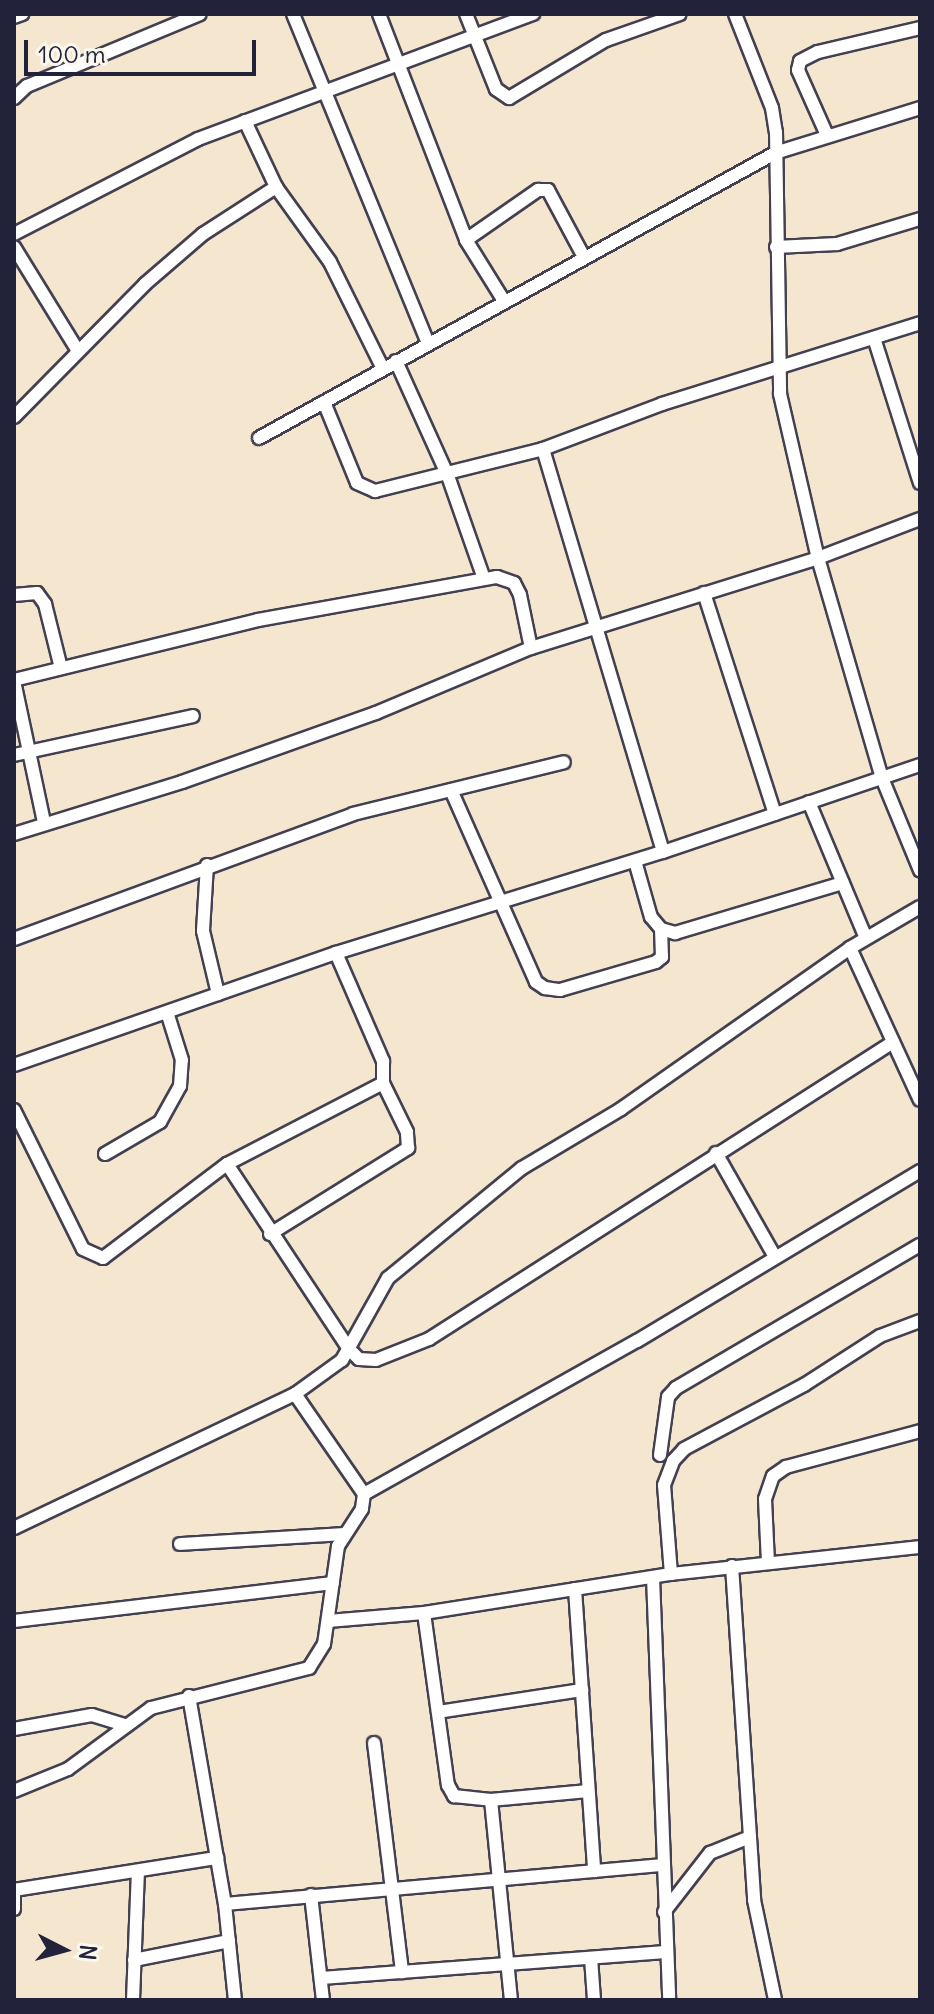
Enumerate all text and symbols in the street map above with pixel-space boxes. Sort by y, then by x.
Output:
scale bar [28,24,260,74]
text: 100 m [38,39,106,69]
north arrow [24,1910,104,1990]
text: N [73,1943,103,1962]

